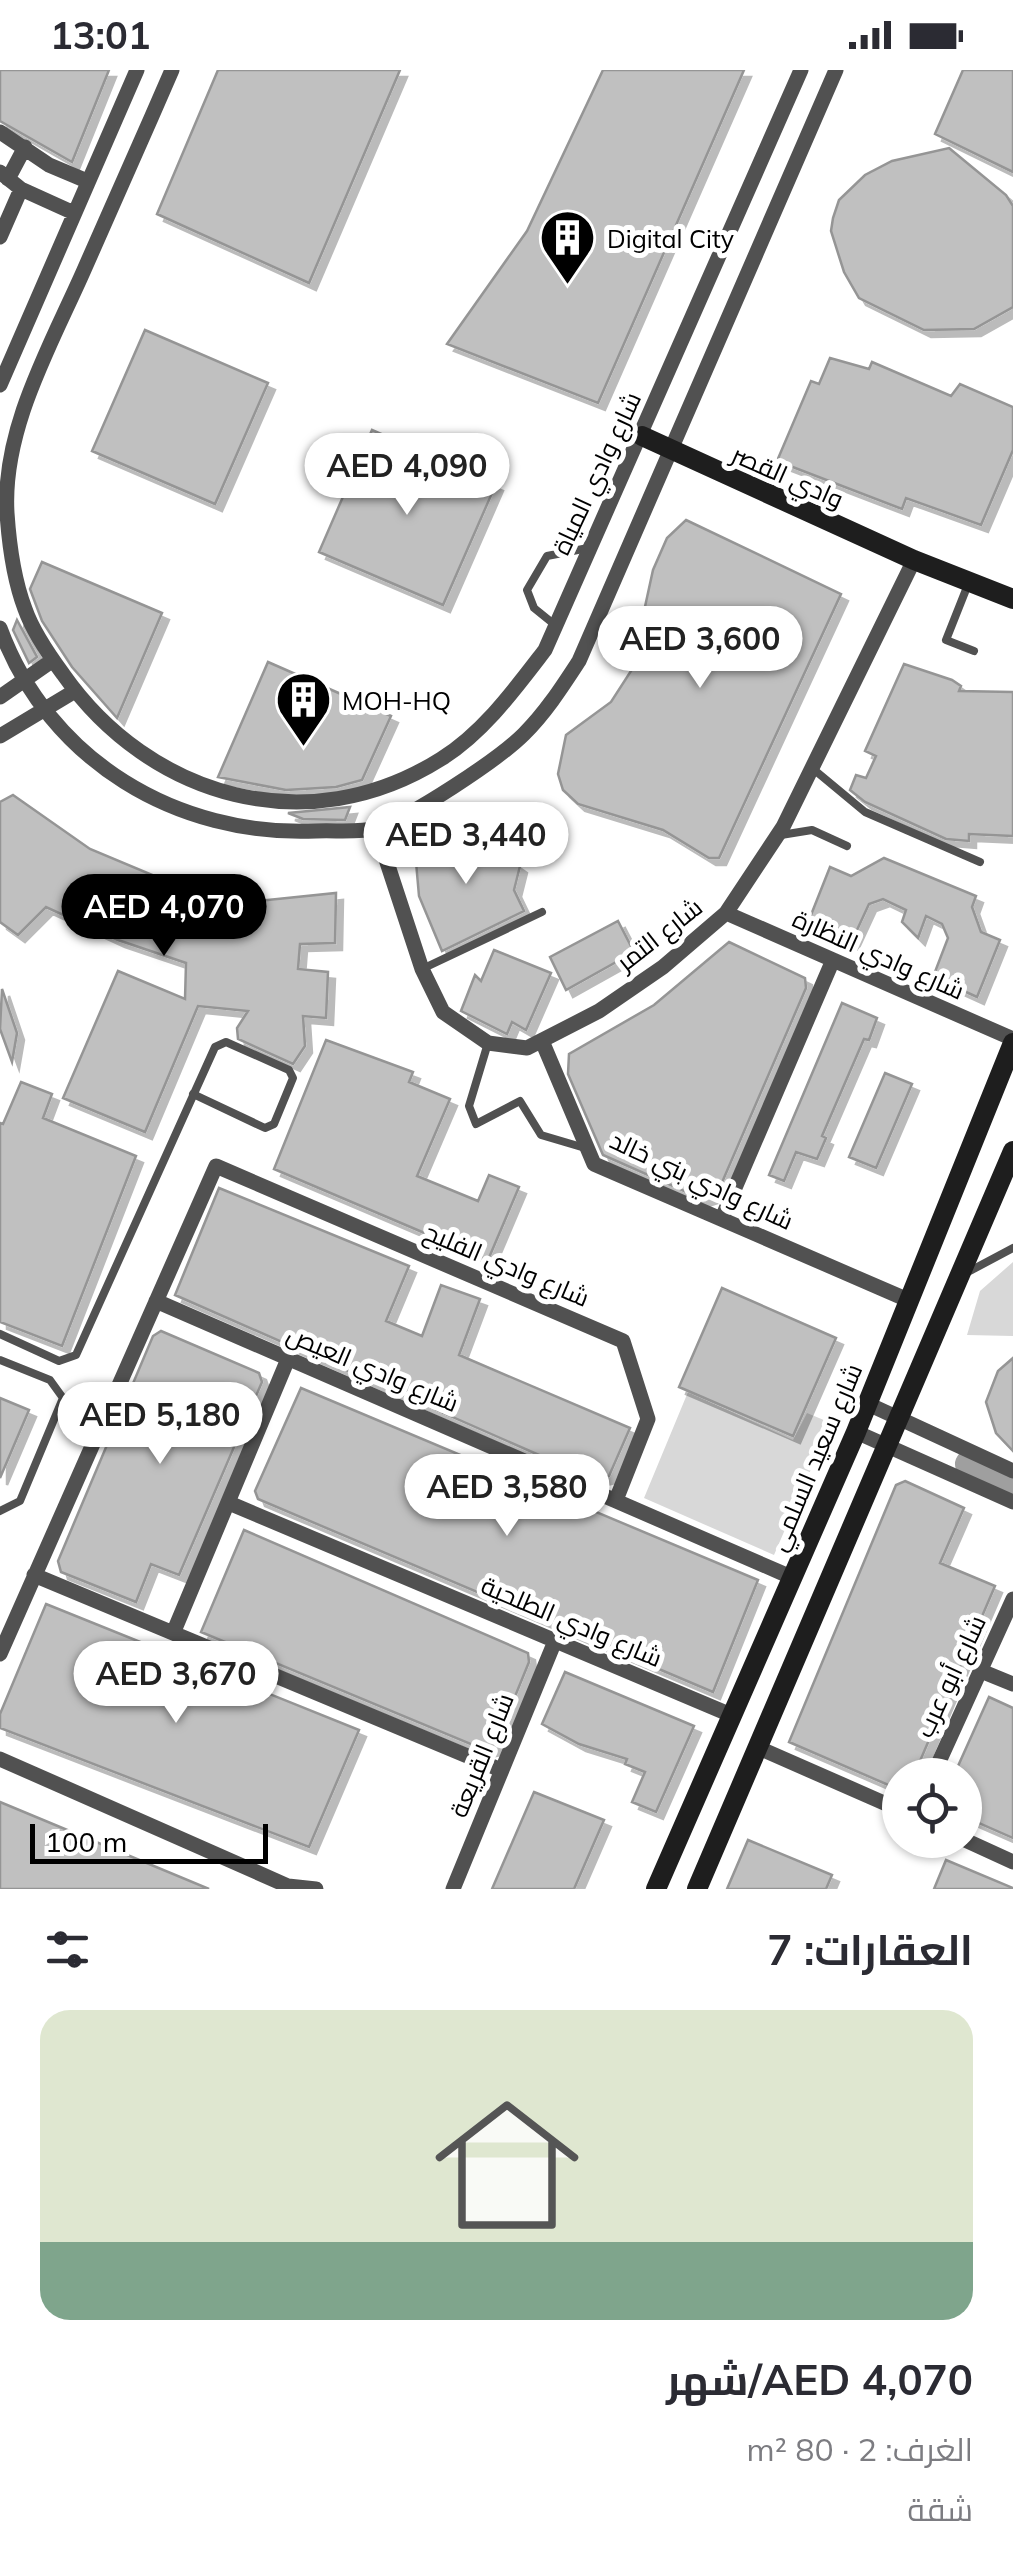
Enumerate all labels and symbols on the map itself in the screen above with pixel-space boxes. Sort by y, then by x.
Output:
building icon: Digital City [538,208,598,287]
place label: Digital City [607,223,734,254]
street label: شارع وادي المياة [545,387,652,561]
pin: AED 4,090 [293,433,521,518]
street label: وادي القصر [724,437,849,519]
pin: AED 3,600 [586,606,814,691]
building icon: MOH-HQ [273,670,333,749]
place label: MOH-HQ [342,685,451,716]
pin: AED 3,440 [352,802,580,887]
pin: AED 4,070 [50,874,278,959]
street label: شارع التمر [608,891,709,980]
street label: شارع وادي النظارة [786,902,970,1010]
street label: شارع وادي بني خالد [603,1124,799,1241]
street label: شارع وادي الفليح [418,1215,594,1317]
street label: شارع وادي العيص [280,1318,464,1423]
street label: شارع سعيد السلمي [762,1359,873,1557]
pin: AED 5,180 [46,1382,274,1467]
pin: AED 3,580 [393,1454,621,1539]
street label: شارع وادي الطلحية [475,1569,667,1678]
street label: شارع أبو عرب [908,1610,994,1743]
pin: AED 3,670 [62,1641,290,1726]
street label: شارع القريعة [442,1688,522,1822]
scale bar [30,1819,268,1864]

